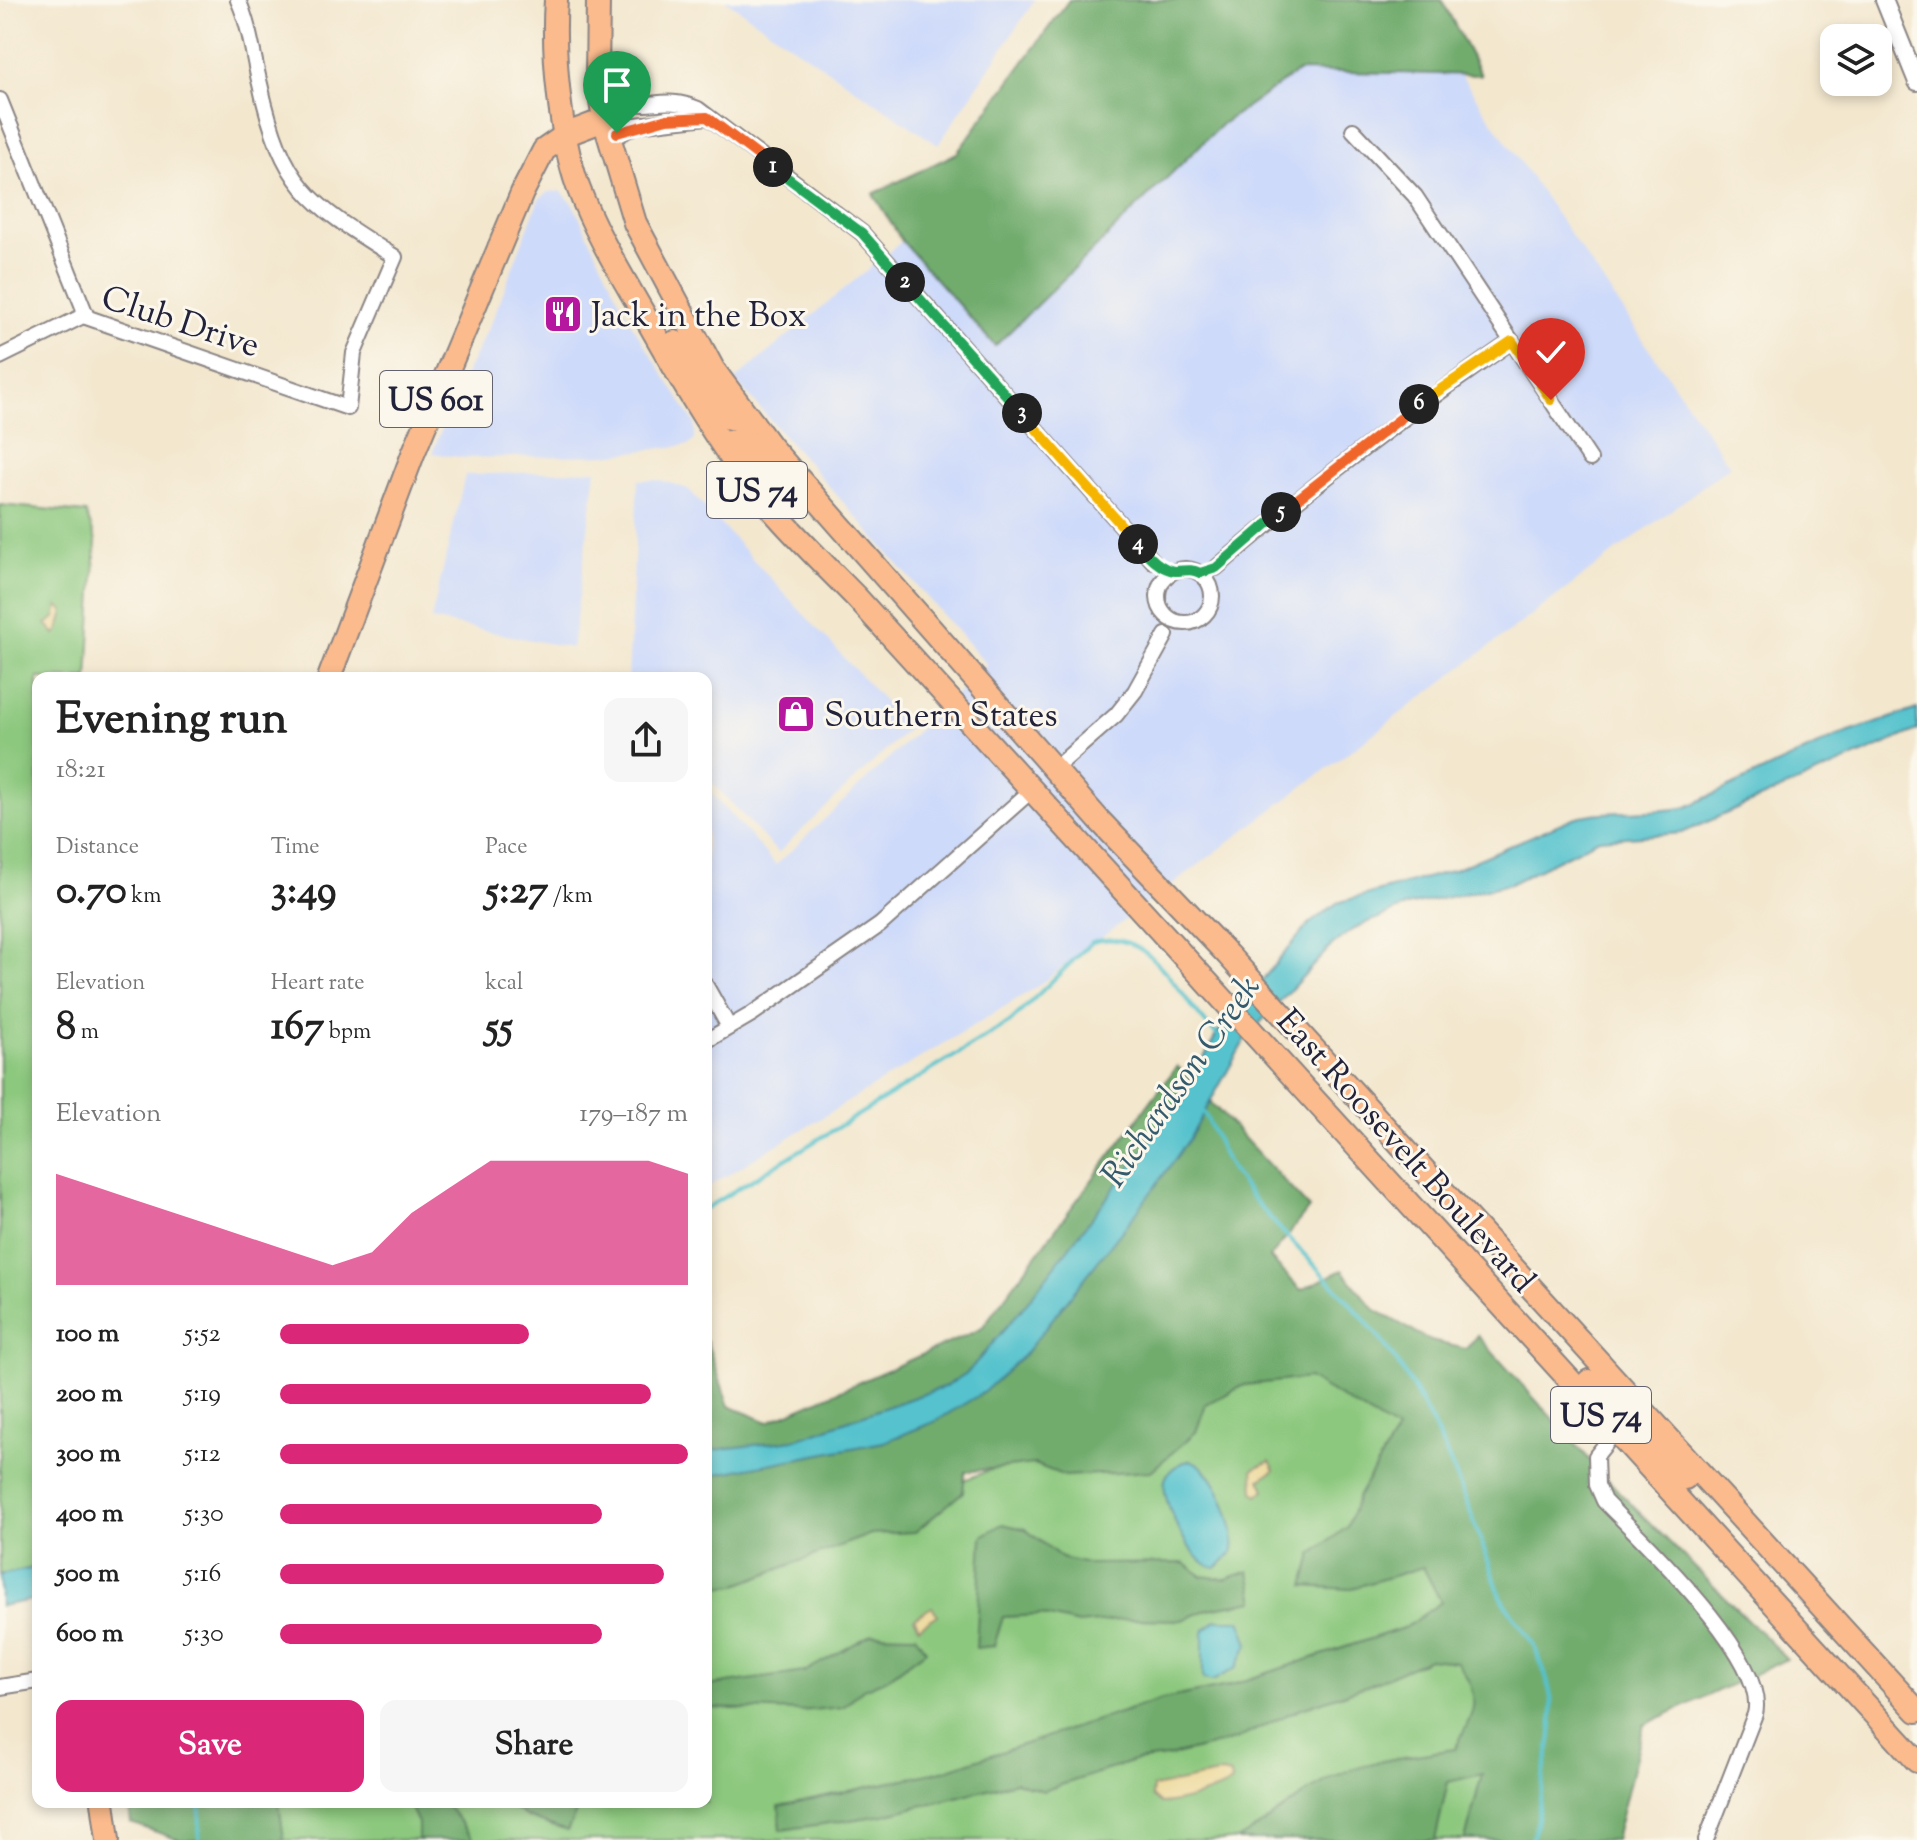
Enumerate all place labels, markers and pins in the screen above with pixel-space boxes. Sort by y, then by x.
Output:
pin [583,51,651,133]
pin: 1 [753,147,793,187]
pin: 2 [885,262,925,302]
restaurant icon: Jack in the Box [542,293,584,335]
place label: Jack in the Box [589,293,807,342]
pin [1517,318,1585,400]
pin: 6 [1399,384,1439,424]
pin: 3 [1002,393,1042,433]
pin: 5 [1261,492,1301,532]
pin: 4 [1118,524,1158,564]
shop icon: Southern States [775,693,817,735]
place label: Southern States [824,693,1058,742]

